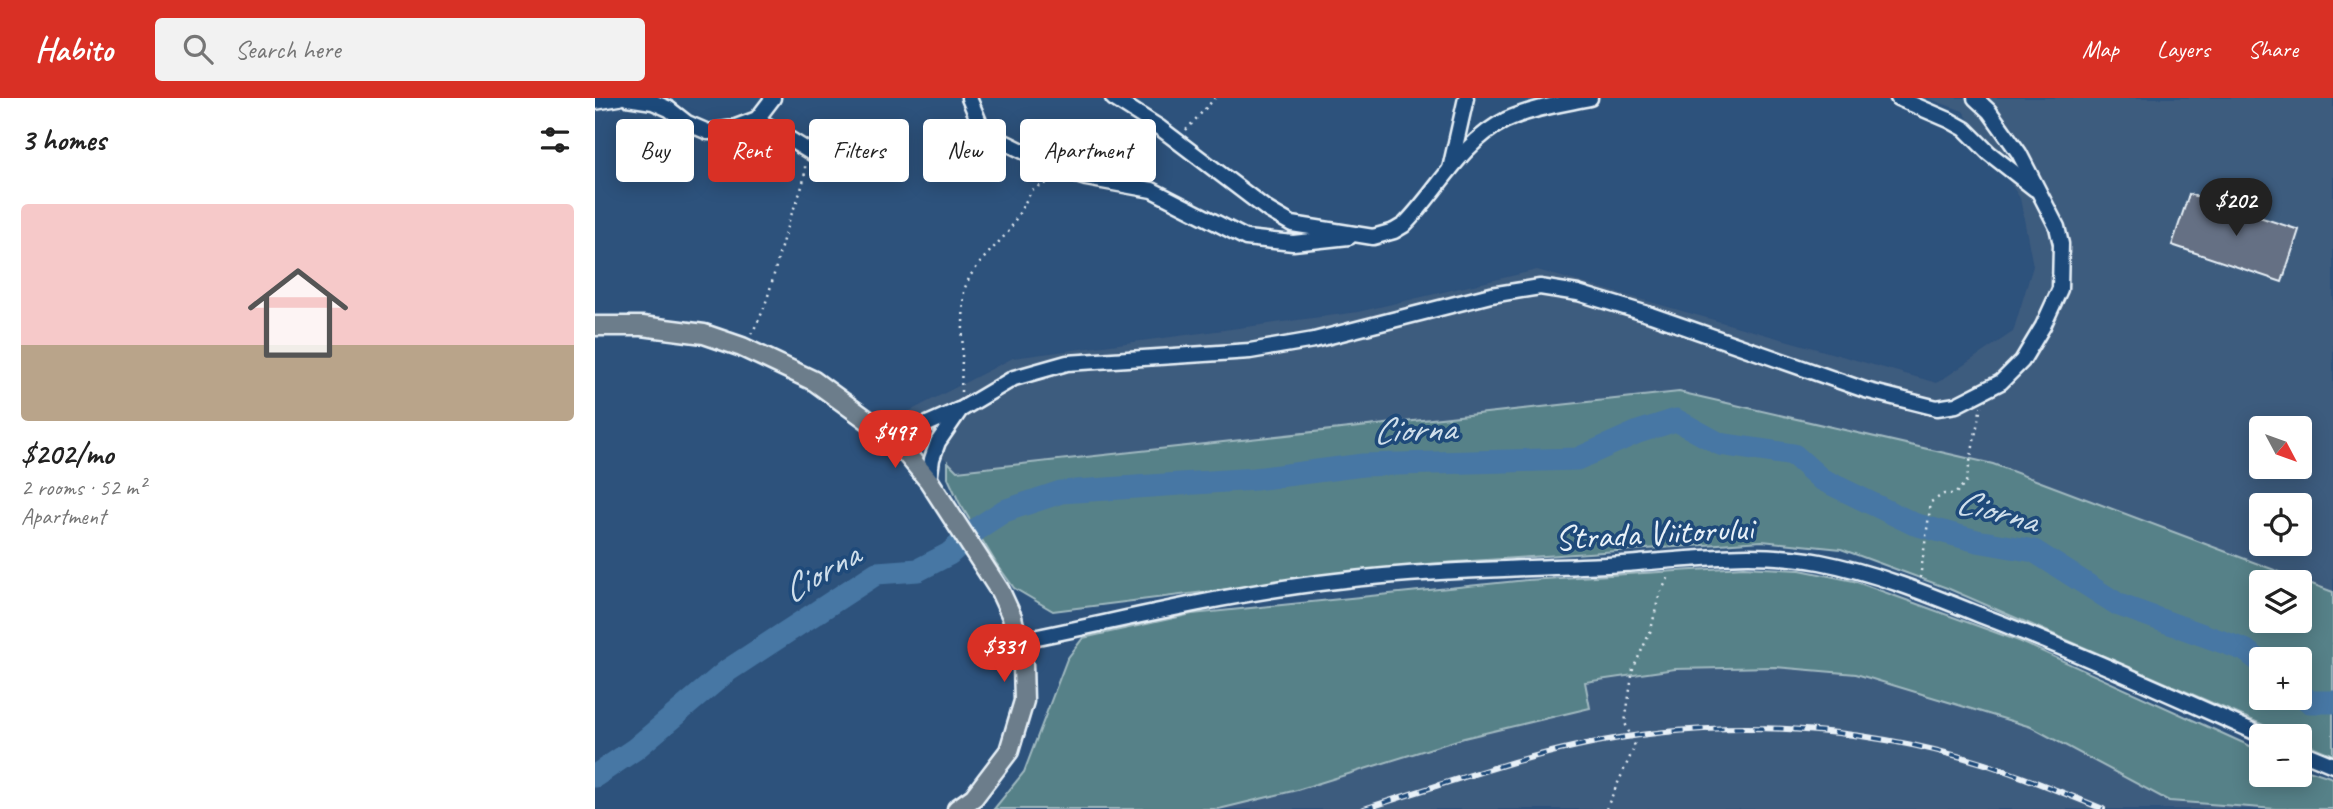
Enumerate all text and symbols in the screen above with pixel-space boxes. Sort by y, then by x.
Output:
search box [155,18,645,81]
text: Habito [35,28,113,70]
icon: search [179,30,217,68]
text: Search here [235,33,341,66]
text: Map [2082,34,2119,64]
text: Layers [2157,34,2210,64]
text: Share [2248,34,2298,64]
chip: Buy [616,119,694,182]
chip: Rent [708,119,795,182]
chip: Filters [809,119,909,182]
chip: New [923,119,1006,182]
chip: Apartment [1020,119,1156,182]
text: 3 homes [21,121,106,159]
icon: filters [536,121,574,159]
pin: $202 [2195,178,2277,238]
text: $202 [2215,186,2257,215]
icon: home [235,250,361,376]
water label: Ciorna [1372,404,1460,454]
pin: $497 [854,410,936,470]
north arrow [2249,416,2312,480]
map controls [2249,416,2312,787]
text: $497 [874,418,916,447]
text: $202/mo [21,435,113,473]
text: 2 rooms · 52 m² [21,473,145,502]
water label: Ciorna [1951,477,2047,544]
button: locate [2249,493,2312,556]
text: Apartment [21,502,106,531]
street label: Strada Viitorului [1554,505,1759,561]
water label: Ciorna [772,529,871,613]
button: layers [2249,570,2312,633]
pin: $331 [963,624,1045,684]
text: $331 [983,632,1025,661]
button: + [2249,647,2312,710]
button: − [2249,724,2312,787]

